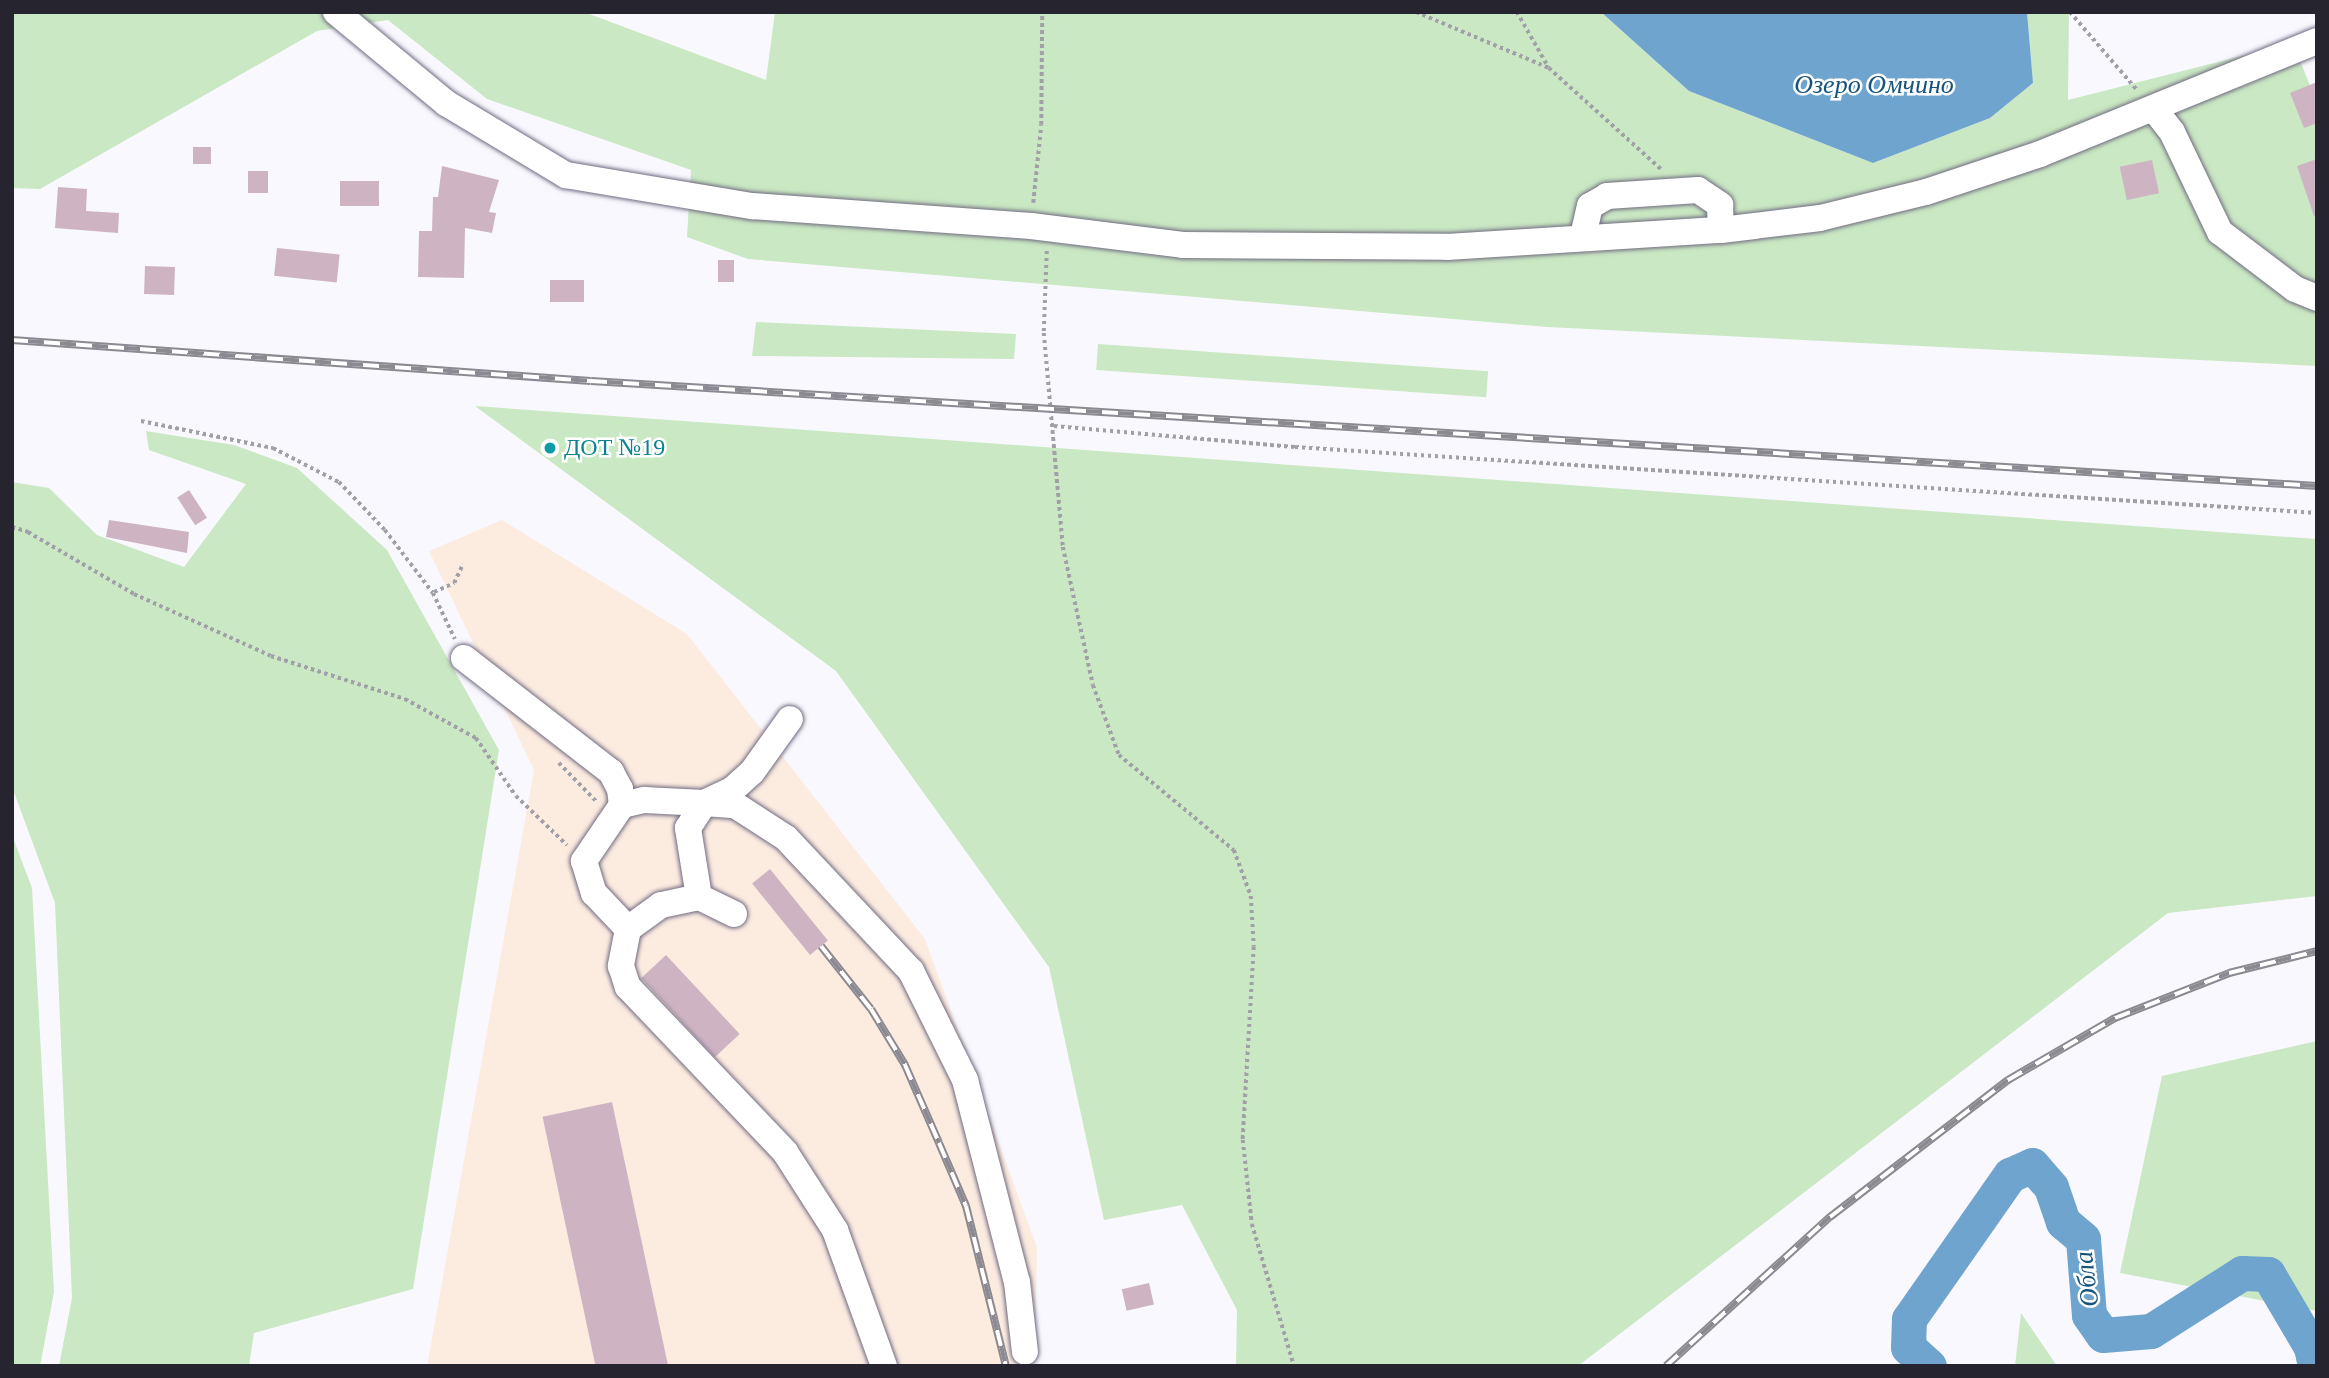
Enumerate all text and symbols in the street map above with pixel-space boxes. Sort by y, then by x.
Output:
water label: Озеро Омчино [1794,69,1954,101]
place label: ДОТ №19 [564,434,665,462]
marker: ДОТ №19 [542,440,558,456]
water label: Обла [2068,1249,2106,1309]

